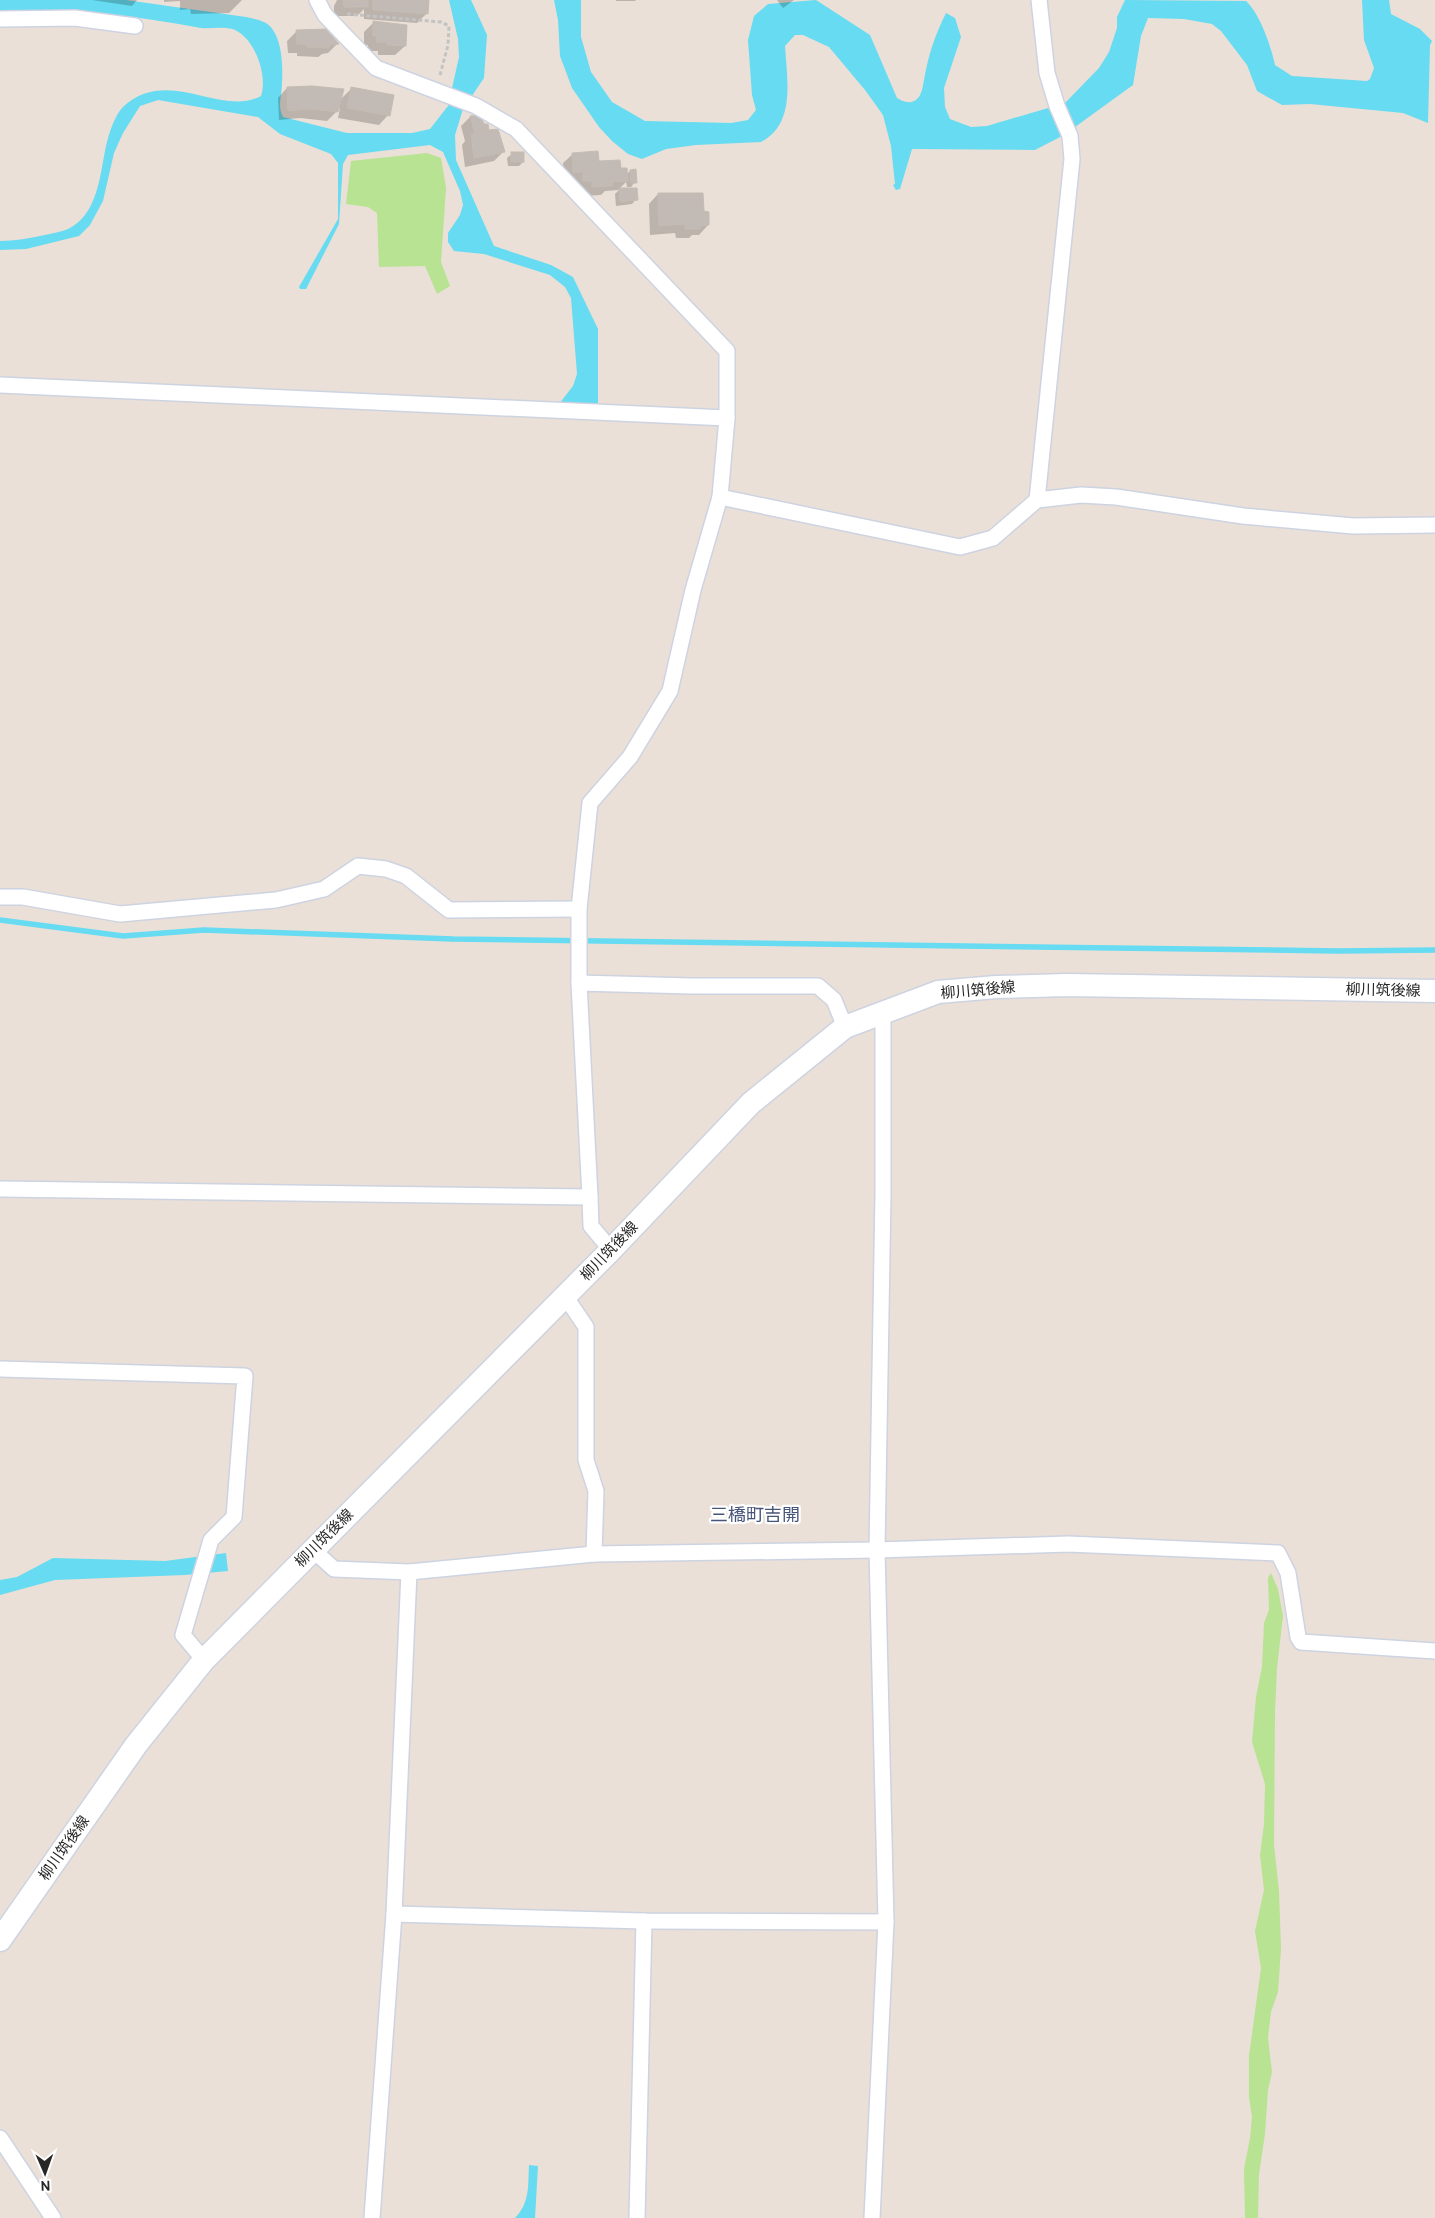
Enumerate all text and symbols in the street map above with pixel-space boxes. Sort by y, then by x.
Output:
street label: 柳川筑後線 [940,978,1016,1002]
street label: 柳川筑後線 [1345,980,1421,1000]
street label: 柳川筑後線 [576,1218,642,1284]
district label: 三橋町吉開 [710,1504,800,1526]
street label: 柳川筑後線 [291,1505,357,1571]
street label: 柳川筑後線 [35,1812,93,1884]
north arrow [20,2148,70,2198]
text: N [40,2177,51,2195]

